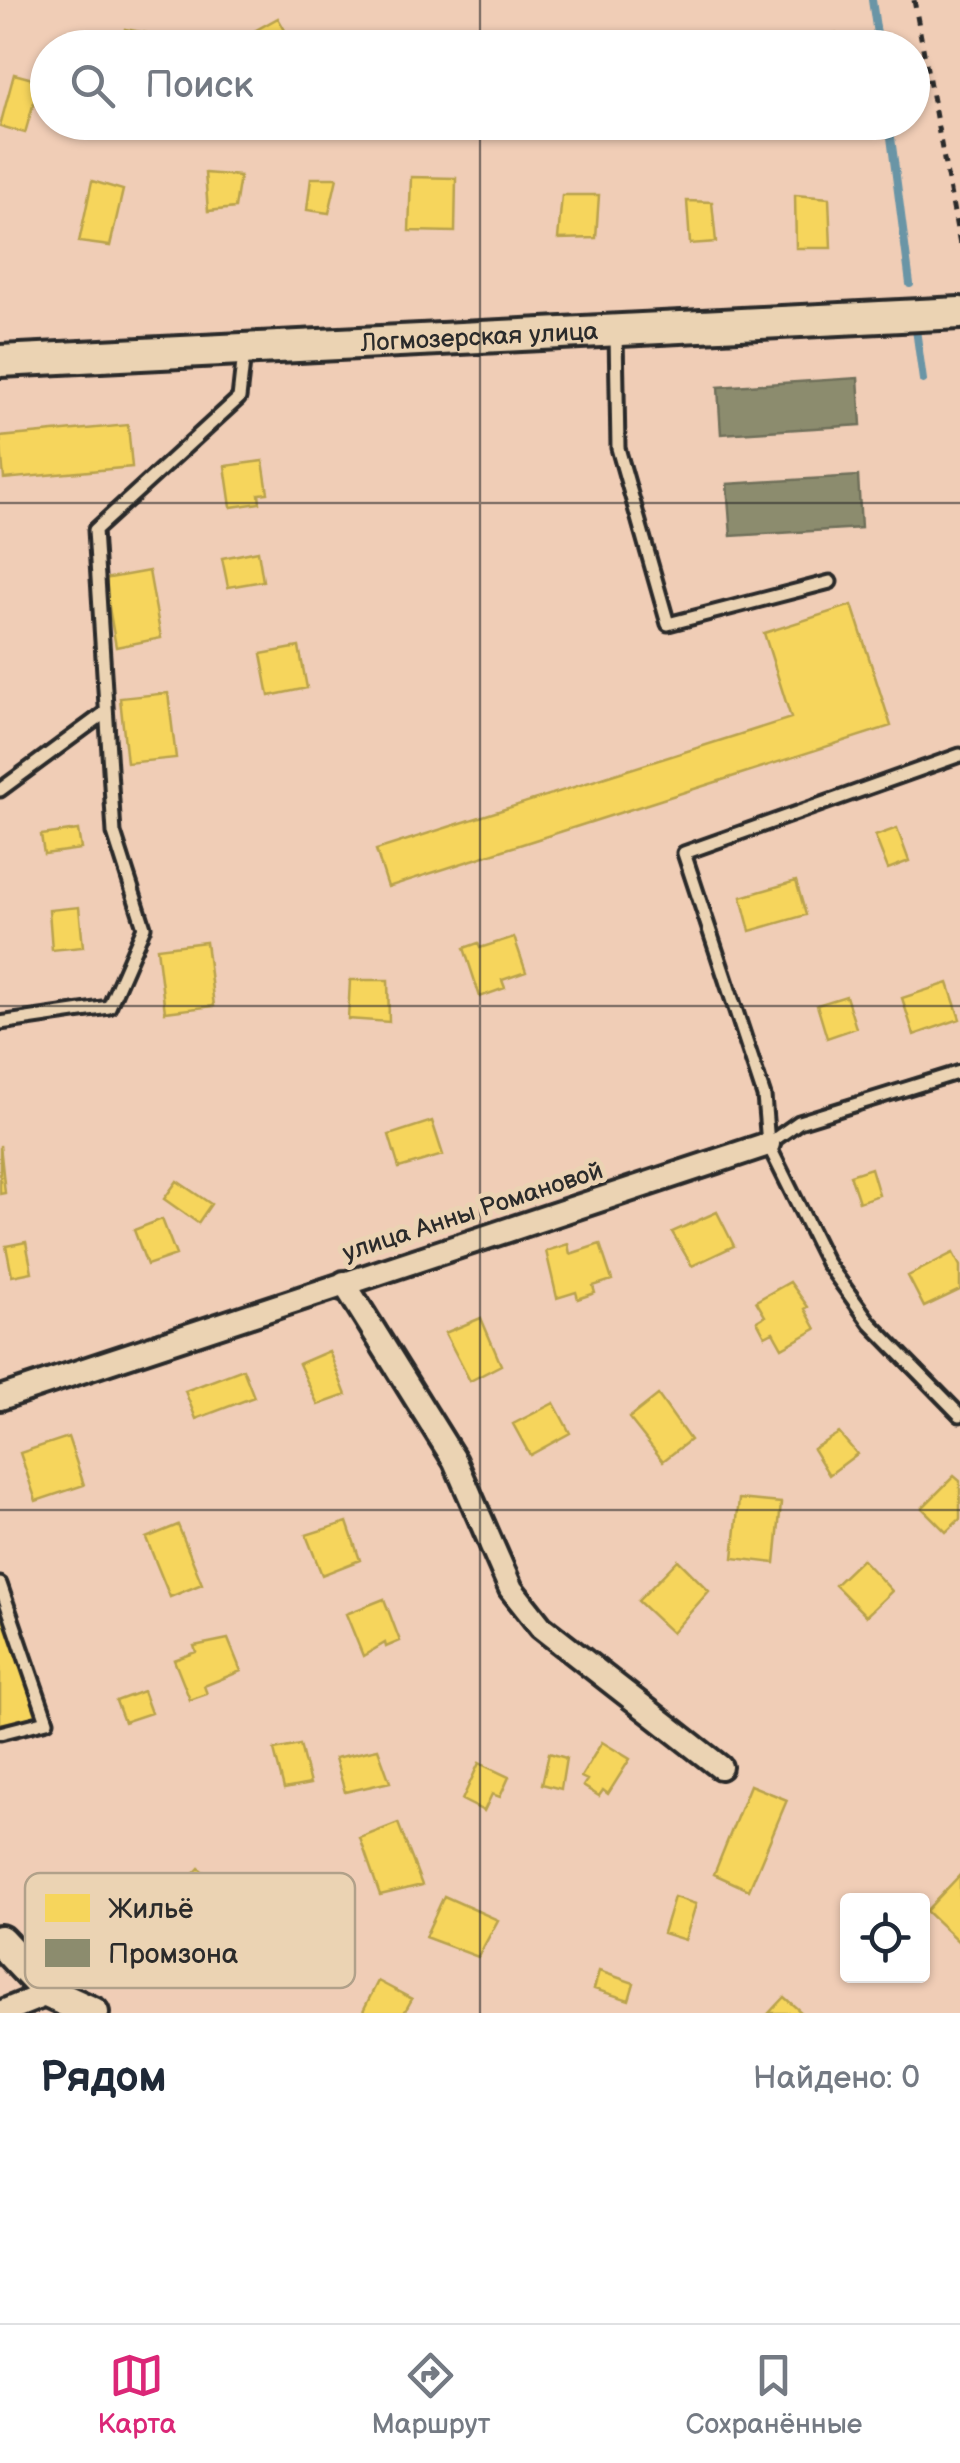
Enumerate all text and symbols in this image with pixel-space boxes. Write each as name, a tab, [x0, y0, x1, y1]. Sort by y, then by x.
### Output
search box	[30, 30, 930, 140]
icon: search	[65, 58, 120, 113]
text: Поиск	[145, 63, 253, 108]
street label: Логмозерская улица	[359, 316, 599, 359]
street label: улица Анны Романовой	[339, 1155, 607, 1269]
legend	[25, 1873, 355, 1988]
text: Жильё	[108, 1893, 193, 1926]
map controls	[840, 1893, 930, 1983]
button: locate	[840, 1893, 930, 1983]
text: Промзона	[108, 1938, 239, 1971]
text: Рядом	[40, 2053, 167, 2104]
text: Найдено: 0	[753, 2059, 920, 2098]
tab: Карта	[98, 2348, 176, 2441]
tab: Маршрут	[371, 2348, 490, 2441]
tab: Сохранённые	[686, 2348, 862, 2441]

